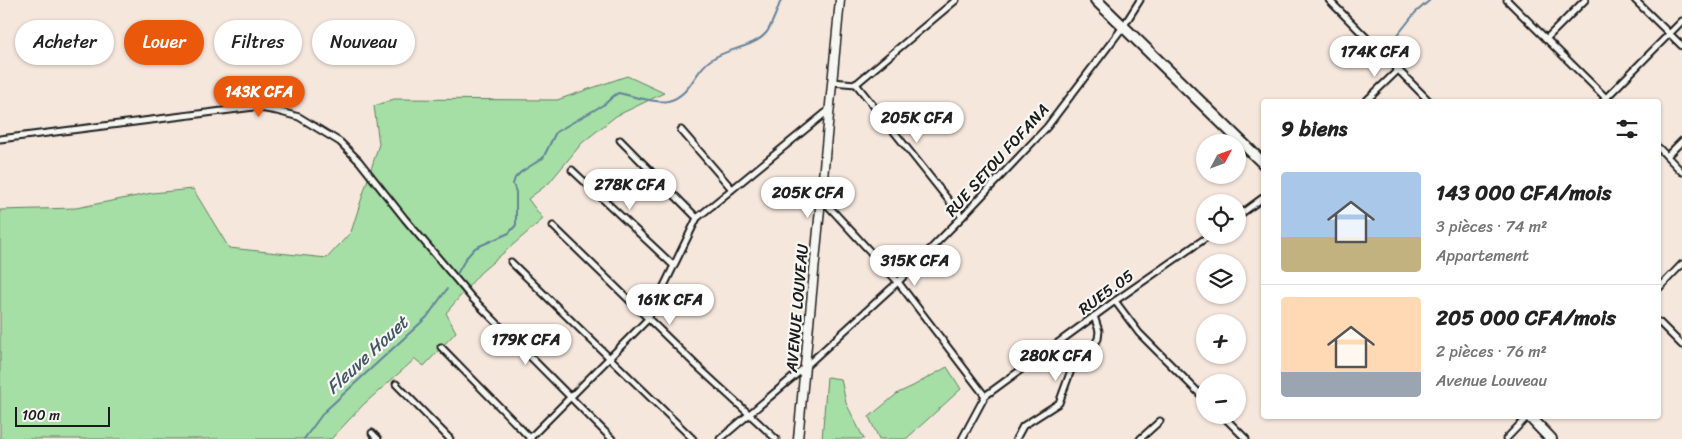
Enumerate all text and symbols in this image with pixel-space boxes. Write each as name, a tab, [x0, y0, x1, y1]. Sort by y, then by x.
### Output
chip: Acheter	[15, 20, 114, 65]
chip: Louer	[124, 20, 204, 65]
chip: Filtres	[214, 20, 302, 65]
chip: Nouveau	[312, 20, 415, 65]
pin: 174K CFA	[1323, 36, 1427, 78]
text: 174K CFA	[1340, 37, 1410, 66]
pin: 143K CFA	[207, 76, 311, 118]
text: 143K CFA	[225, 77, 293, 106]
street label: RUE SETOU FOFANA	[938, 96, 1056, 224]
pin: 205K CFA	[865, 102, 969, 144]
text: 205K CFA	[881, 103, 953, 132]
text: 9 biens	[1281, 110, 1347, 148]
icon: filters	[1613, 115, 1641, 143]
north arrow	[1196, 134, 1246, 184]
map controls	[1196, 134, 1246, 424]
pin: 278K CFA	[578, 168, 682, 211]
text: 278K CFA	[594, 170, 666, 199]
text: 143 000 CFA/mois	[1436, 174, 1611, 212]
pin: 205K CFA	[756, 176, 860, 219]
text: 205K CFA	[772, 178, 844, 207]
icon: home	[1321, 192, 1381, 252]
button: locate	[1196, 194, 1246, 244]
text: 3 pièces · 74 m²	[1436, 212, 1547, 241]
text: Appartement	[1436, 241, 1529, 270]
street label: AVENUE LOUVEAU	[777, 242, 817, 375]
pin: 315K CFA	[863, 244, 967, 287]
text: 315K CFA	[881, 246, 949, 275]
button: layers	[1196, 254, 1246, 304]
street label: RUE5.05	[1072, 261, 1140, 322]
pin: 161K CFA	[618, 284, 722, 326]
text: 161K CFA	[637, 285, 703, 314]
text: 205 000 CFA/mois	[1436, 299, 1616, 337]
water label: Fleuve Houet	[318, 307, 417, 402]
button: +	[1196, 314, 1246, 364]
icon: home	[1321, 317, 1381, 377]
pin: 179K CFA	[474, 324, 578, 366]
text: 179K CFA	[492, 325, 560, 354]
text: 2 pièces · 76 m²	[1436, 337, 1547, 366]
pin: 280K CFA	[1004, 340, 1108, 382]
text: 280K CFA	[1020, 341, 1092, 370]
text: Avenue Louveau	[1436, 366, 1547, 395]
button: −	[1196, 374, 1246, 424]
text: 100 m	[22, 403, 60, 428]
scale bar	[15, 404, 110, 427]

